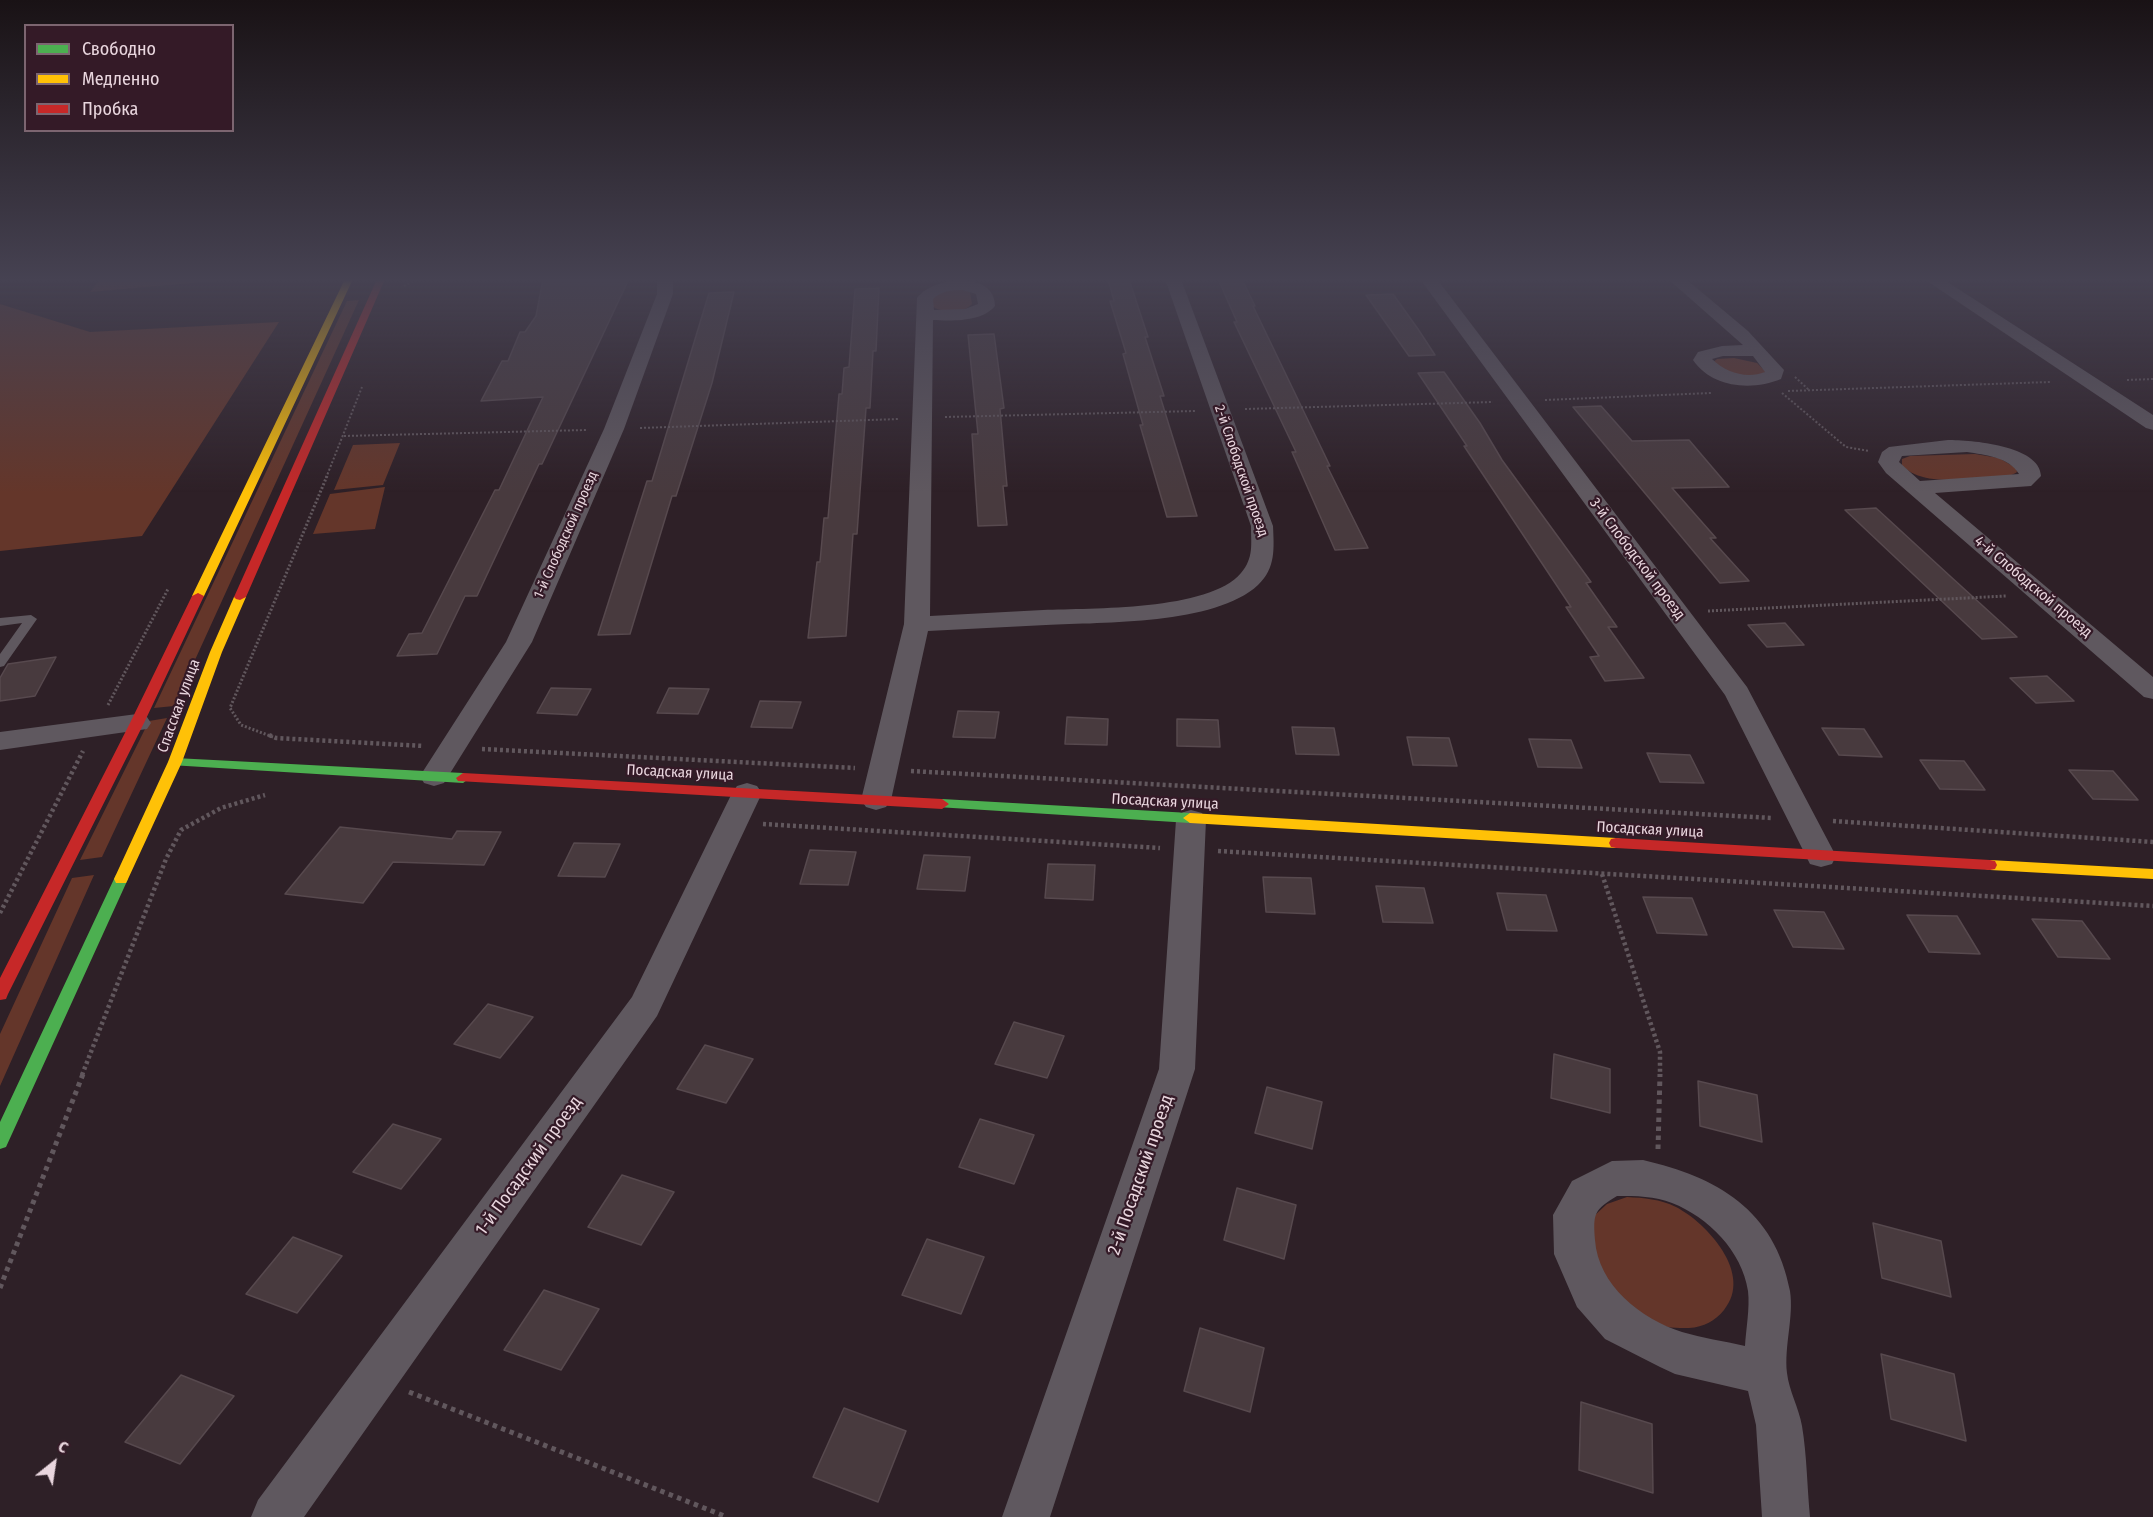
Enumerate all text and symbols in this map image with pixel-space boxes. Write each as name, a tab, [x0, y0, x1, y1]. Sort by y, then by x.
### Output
legend	[24, 24, 234, 132]
text: Свободно	[82, 38, 156, 60]
text: Медленно	[82, 68, 160, 90]
text: Пробка	[82, 98, 138, 120]
street label: 2-й Слободской проезд	[1211, 403, 1271, 539]
street label: 1-й Слободской проезд	[530, 469, 602, 601]
street label: 3-й Слободской проезд	[1585, 495, 1689, 623]
street label: 4-й Слободской проезд	[1970, 532, 2096, 642]
street label: Спасская улица	[154, 657, 204, 755]
street label: Посадская улица	[626, 761, 734, 785]
street label: Посадская улица	[1111, 790, 1219, 814]
street label: Посадская улица	[1596, 818, 1704, 842]
street label: 1-й Посадский проезд	[471, 1092, 587, 1240]
street label: 2-й Посадский проезд	[1103, 1092, 1179, 1258]
north arrow	[24, 1433, 84, 1493]
text: С	[55, 1437, 72, 1457]

